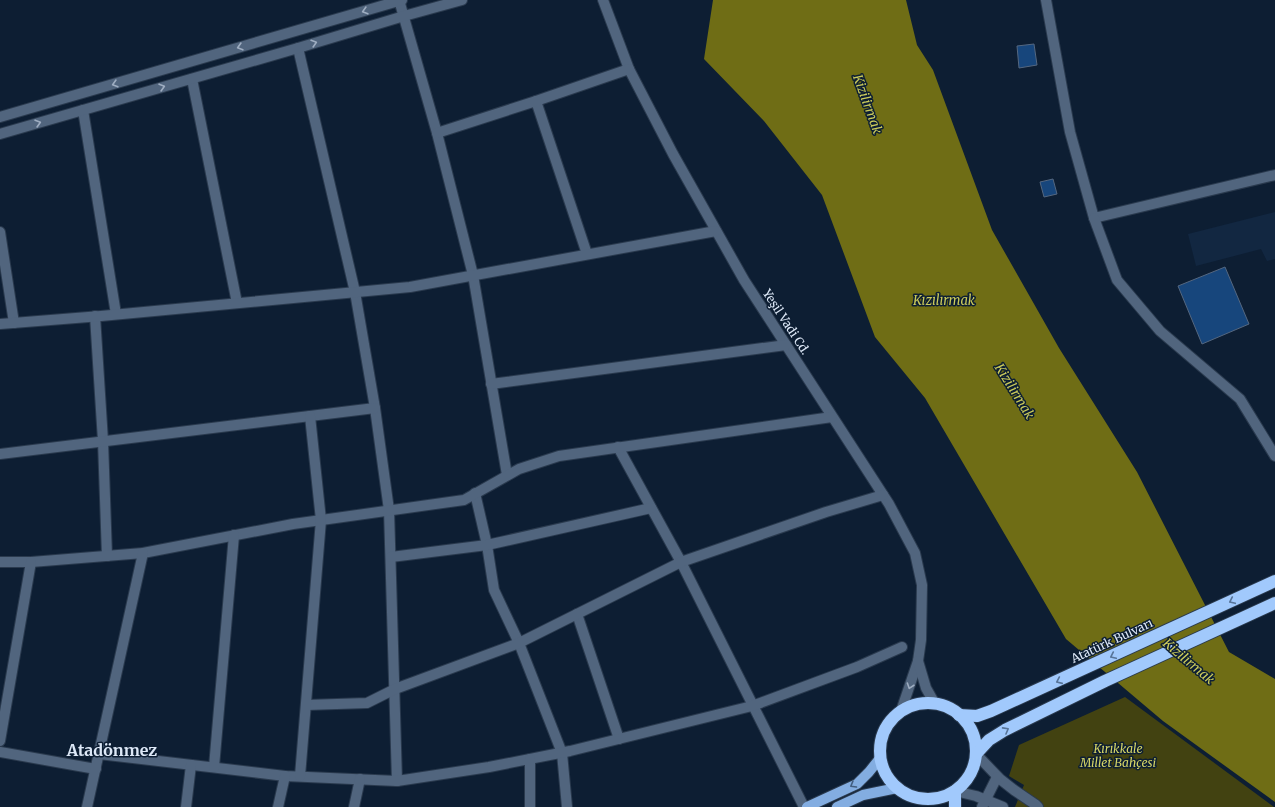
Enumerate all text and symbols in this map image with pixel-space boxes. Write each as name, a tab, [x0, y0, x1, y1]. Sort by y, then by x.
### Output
one-way arrow	[362, 6, 369, 15]
one-way arrow	[310, 39, 317, 48]
one-way arrow	[237, 42, 244, 51]
water label: Kizilirmak	[849, 71, 886, 136]
one-way arrow	[112, 79, 119, 87]
one-way arrow	[159, 83, 166, 92]
one-way arrow	[34, 119, 41, 128]
street label: Yeşil Vadi Cd.	[759, 285, 813, 357]
water label: Kızılırmak	[912, 292, 975, 309]
water label: Kizilirmak	[990, 360, 1038, 422]
one-way arrow	[1228, 596, 1236, 604]
street label: Atatürk Bulvarı	[1068, 615, 1155, 666]
water label: Kizilirmak	[1159, 634, 1218, 688]
one-way arrow	[1110, 651, 1118, 659]
one-way arrow	[1056, 676, 1063, 684]
one-way arrow	[906, 683, 914, 690]
one-way arrow	[1002, 727, 1009, 734]
district label: Atadönmez	[66, 740, 157, 760]
park label: Kırıkkale Millet Bahçesi	[1079, 741, 1156, 770]
one-way arrow	[850, 780, 857, 787]

